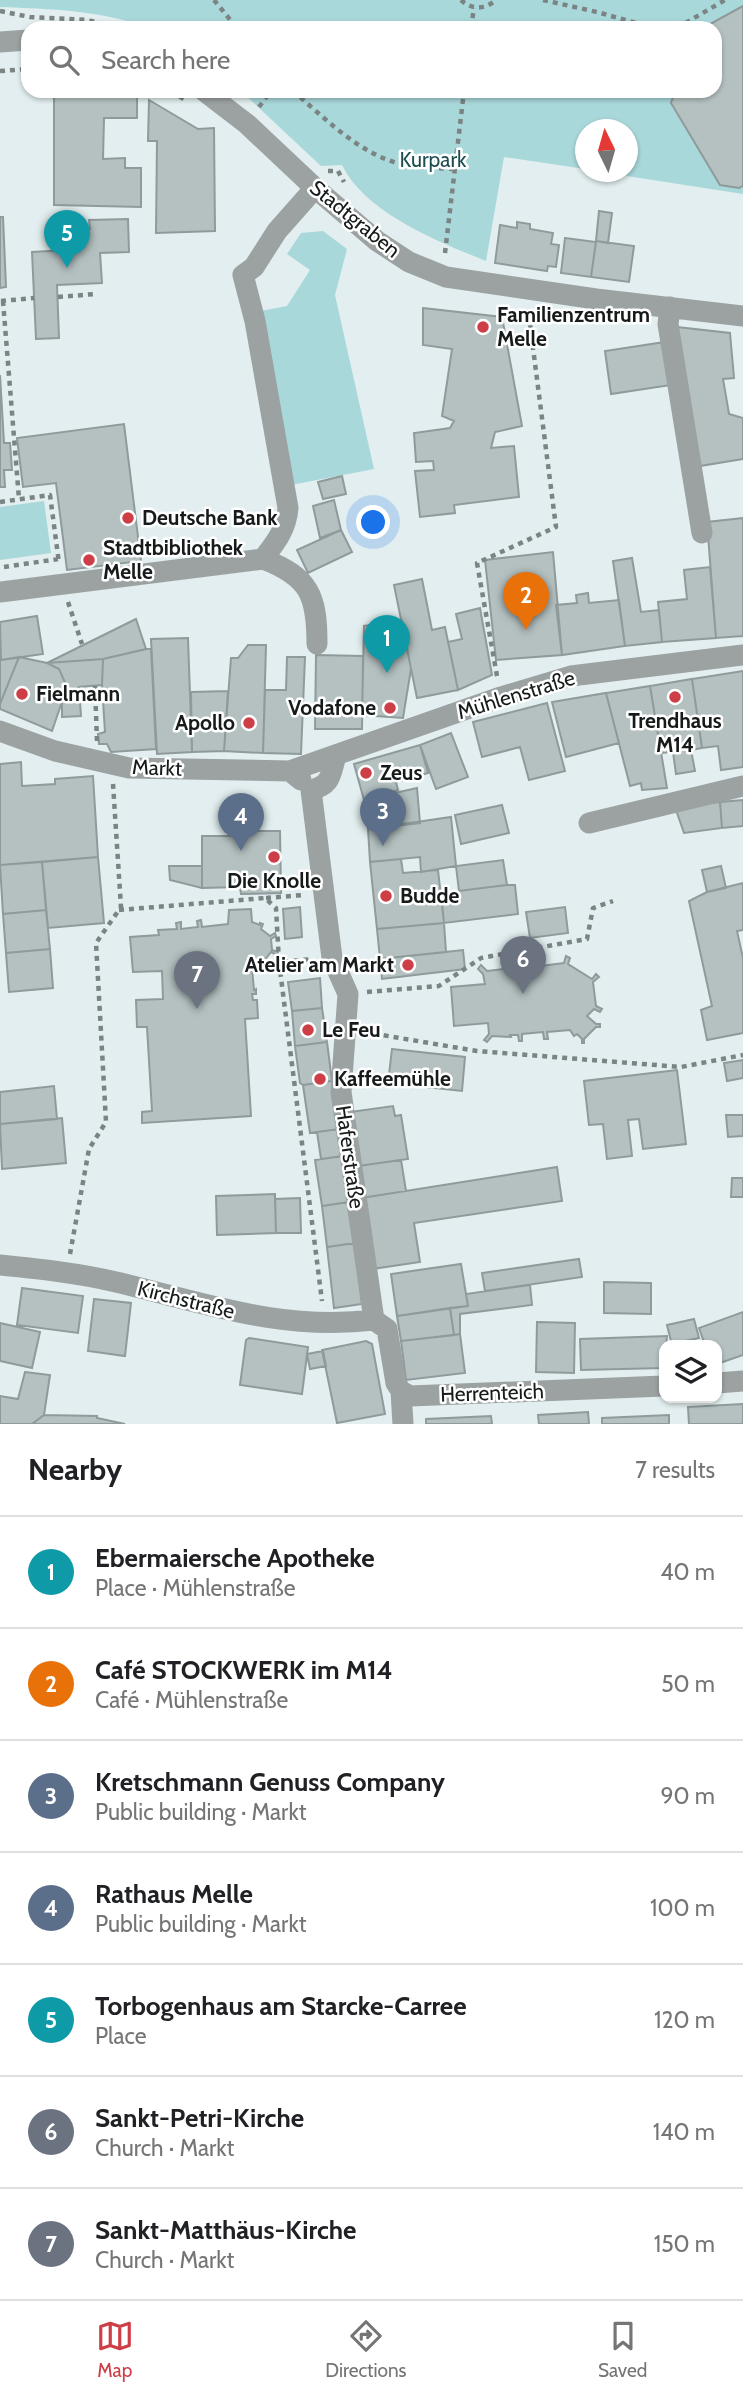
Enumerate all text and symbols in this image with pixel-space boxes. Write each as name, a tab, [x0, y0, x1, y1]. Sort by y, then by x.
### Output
search box	[21, 21, 722, 98]
icon: search	[45, 41, 83, 79]
text: Search here	[101, 44, 230, 76]
north arrow	[575, 119, 638, 182]
park label: Kurpark	[400, 147, 467, 172]
street label: Stadtgraben	[305, 175, 406, 263]
pin: 5	[44, 210, 90, 268]
place label: Familienzentrum Melle	[497, 302, 650, 351]
marker: Familienzentrum Melle	[475, 319, 491, 335]
place label: Deutsche Bank	[142, 505, 278, 530]
your location	[356, 505, 390, 539]
marker: Deutsche Bank	[120, 510, 136, 526]
place label: Stadtbibliothek Melle	[103, 535, 244, 584]
marker: Stadtbibliothek Melle	[81, 552, 97, 568]
pin: 2	[503, 572, 549, 630]
pin: 1	[364, 615, 410, 673]
street label: Mühlenstraße	[454, 665, 578, 724]
place label: Fielmann	[36, 681, 120, 706]
marker: Fielmann	[14, 686, 30, 702]
marker: Trendhaus M14	[667, 689, 683, 705]
place label: Vodafone	[288, 695, 376, 720]
marker: Vodafone	[382, 700, 398, 716]
place label: Trendhaus M14	[628, 708, 722, 757]
place label: Apollo	[175, 710, 235, 735]
marker: Apollo	[241, 715, 257, 731]
street label: Markt	[132, 754, 183, 781]
place label: Zeus	[380, 760, 422, 785]
marker: Zeus	[358, 765, 374, 781]
pin: 3	[360, 788, 406, 846]
pin: 4	[218, 793, 264, 851]
marker: Die Knolle	[266, 849, 282, 865]
place label: Die Knolle	[227, 868, 321, 893]
place label: Budde	[400, 883, 460, 908]
marker: Budde	[378, 888, 394, 904]
pin: 6	[500, 936, 546, 994]
pin: 7	[174, 951, 220, 1009]
place label: Atelier am Markt	[245, 952, 394, 977]
marker: Atelier am Markt	[400, 957, 416, 973]
place label: Le Feu	[322, 1017, 381, 1042]
marker: Le Feu	[300, 1022, 316, 1038]
place label: Kaffeemühle	[334, 1066, 451, 1091]
marker: Kaffeemühle	[312, 1071, 328, 1087]
street label: Haferstraße	[331, 1104, 370, 1210]
street label: Kirchstraße	[135, 1275, 238, 1324]
map controls	[659, 1340, 722, 1403]
button: layers	[659, 1340, 722, 1403]
street label: Herrenteich	[440, 1378, 544, 1407]
text: Nearby	[28, 1451, 122, 1488]
text: 7 results	[635, 1456, 715, 1484]
text: Ebermaiersche Apotheke	[95, 1542, 375, 1574]
text: 1	[47, 1558, 55, 1586]
text: 40 m	[660, 1558, 715, 1586]
text: Place · Mühlenstraße	[95, 1574, 296, 1602]
text: Café STOCKWERK im M14	[95, 1654, 393, 1686]
text: 2	[45, 1670, 57, 1698]
text: 50 m	[661, 1670, 715, 1698]
text: Café · Mühlenstraße	[95, 1686, 288, 1714]
text: Kretschmann Genuss Company	[95, 1766, 445, 1798]
text: 3	[45, 1782, 57, 1810]
text: 90 m	[661, 1782, 715, 1810]
text: Public building · Markt	[95, 1798, 306, 1826]
text: Rathaus Melle	[95, 1878, 253, 1910]
text: 4	[44, 1894, 58, 1922]
text: 100 m	[650, 1894, 715, 1922]
text: Public building · Markt	[95, 1910, 306, 1938]
text: Torbogenhaus am Starcke-Carree	[95, 1990, 467, 2022]
text: 5	[45, 2006, 57, 2034]
text: 120 m	[654, 2006, 715, 2034]
text: Place	[95, 2022, 147, 2050]
text: Sankt-Petri-Kirche	[95, 2102, 304, 2134]
text: 6	[45, 2118, 57, 2146]
text: 140 m	[653, 2118, 715, 2146]
text: Church · Markt	[95, 2134, 234, 2162]
text: Sankt-Matthäus-Kirche	[95, 2214, 356, 2246]
text: 7	[45, 2230, 57, 2258]
text: 150 m	[654, 2230, 715, 2258]
text: Church · Markt	[95, 2246, 234, 2274]
tab: Map	[96, 2317, 134, 2382]
tab: Directions	[325, 2317, 406, 2382]
tab: Saved	[598, 2317, 647, 2382]

